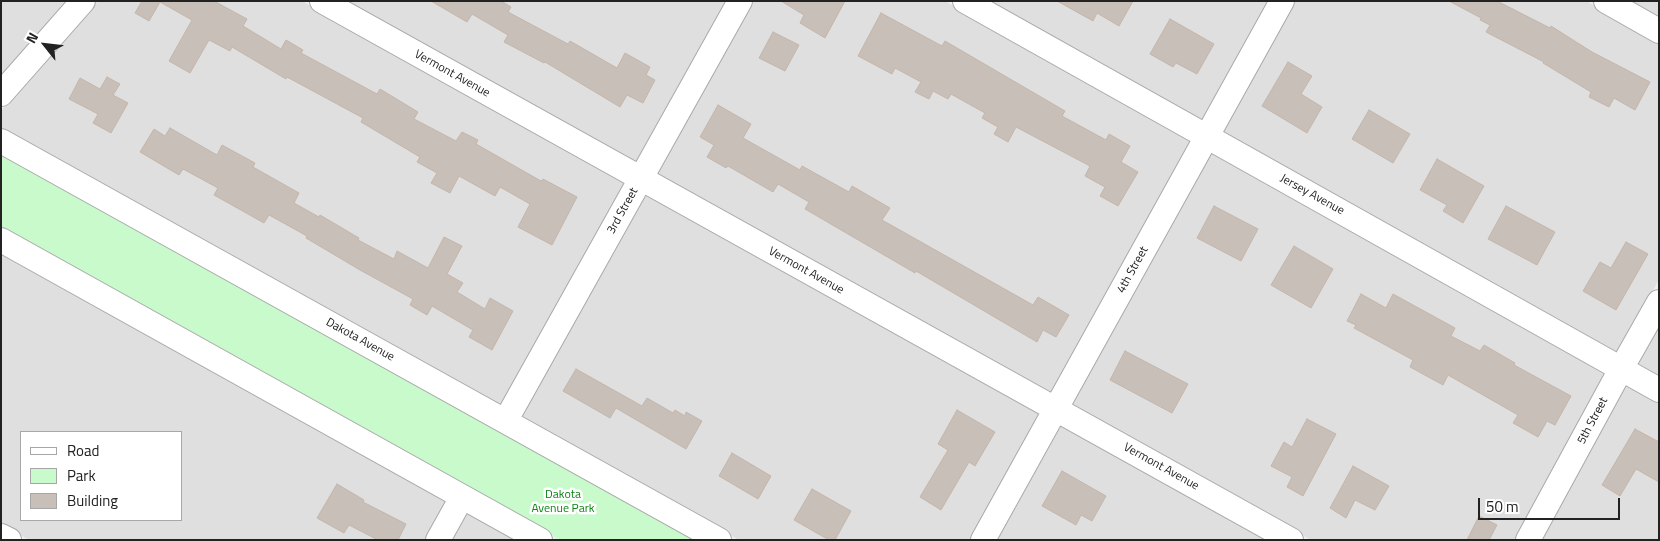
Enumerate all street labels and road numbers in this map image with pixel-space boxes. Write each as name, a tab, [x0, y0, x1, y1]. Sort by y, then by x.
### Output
street label: Vermont Avenue	[412, 47, 492, 101]
street label: Jersey Avenue	[1277, 171, 1347, 219]
street label: 3rd Street	[604, 185, 642, 237]
street label: Vermont Avenue	[766, 244, 846, 298]
street label: 4th Street	[1114, 244, 1152, 296]
street label: Dakota Avenue	[323, 315, 397, 365]
street label: 5th Street	[1575, 395, 1611, 447]
street label: Vermont Avenue	[1121, 440, 1201, 494]

